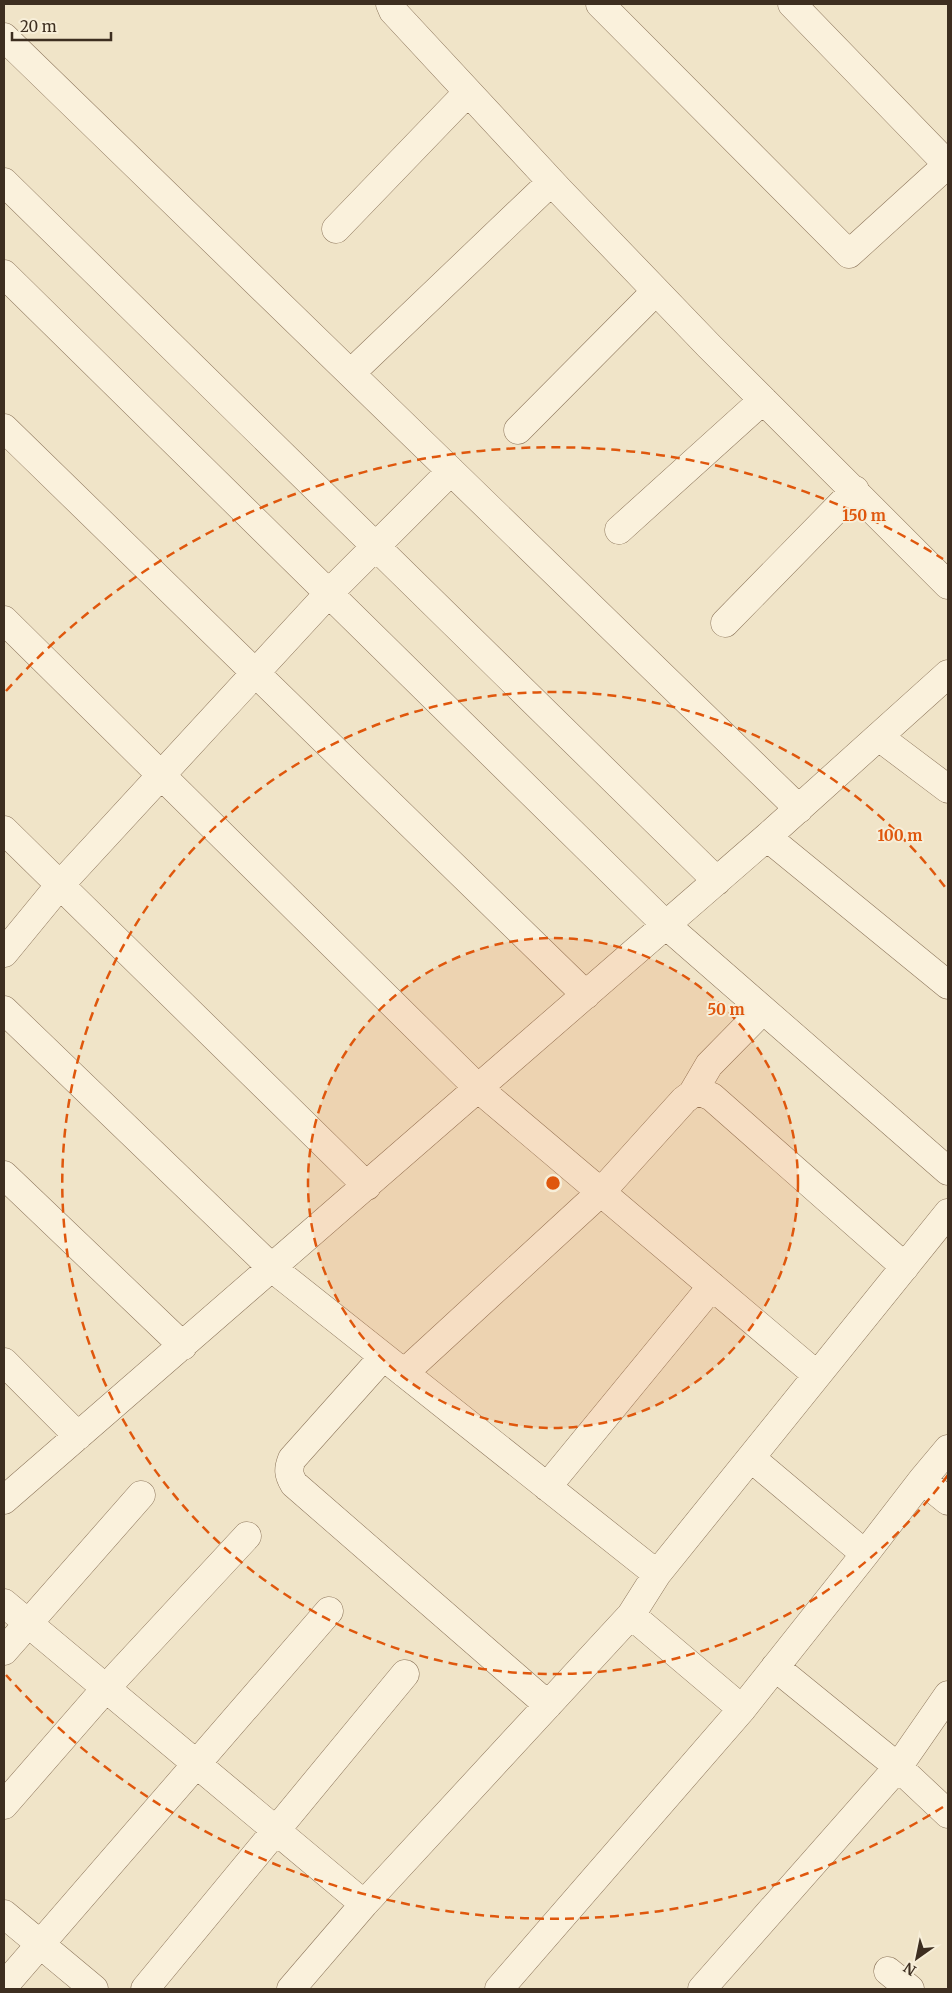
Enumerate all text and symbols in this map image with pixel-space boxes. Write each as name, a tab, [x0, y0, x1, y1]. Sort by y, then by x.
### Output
scale bar	[12, 10, 111, 42]
text: 20 m	[20, 17, 57, 36]
text: 150 m	[842, 506, 886, 525]
text: 100 m	[878, 826, 922, 845]
text: 50 m	[707, 1000, 745, 1019]
centre of rings	[544, 1174, 562, 1192]
north arrow	[892, 1933, 942, 1983]
text: N	[900, 1958, 919, 1979]

